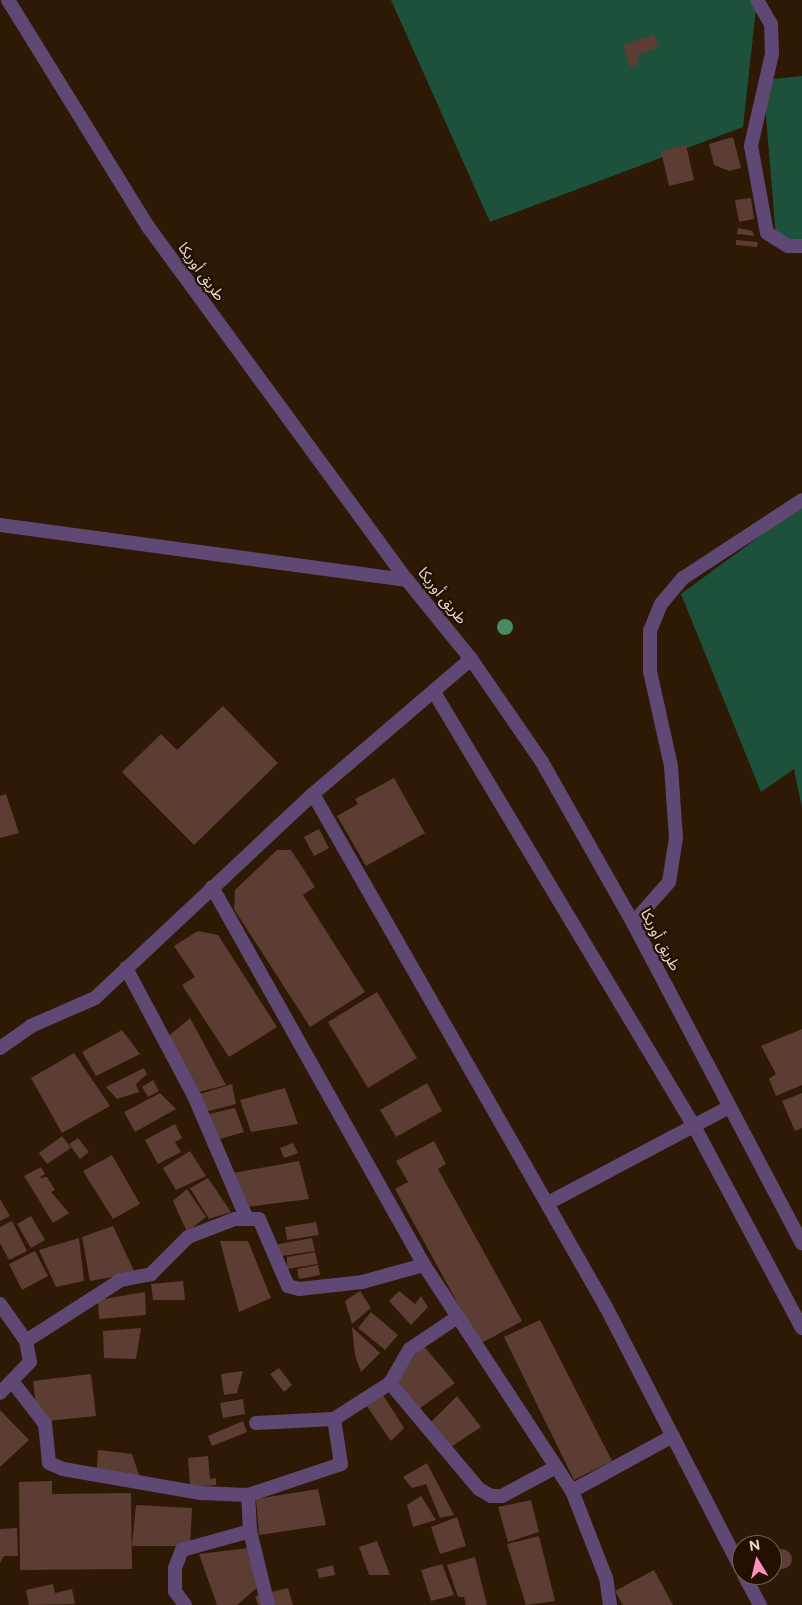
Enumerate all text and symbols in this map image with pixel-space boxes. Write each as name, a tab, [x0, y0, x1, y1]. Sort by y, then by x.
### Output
street label: طريق أوريكا	[174, 239, 228, 305]
street label: طريق أوريكا	[414, 564, 470, 628]
street label: طريق أوريكا	[636, 906, 684, 974]
north arrow	[732, 1535, 782, 1585]
text: N	[748, 1536, 761, 1555]

